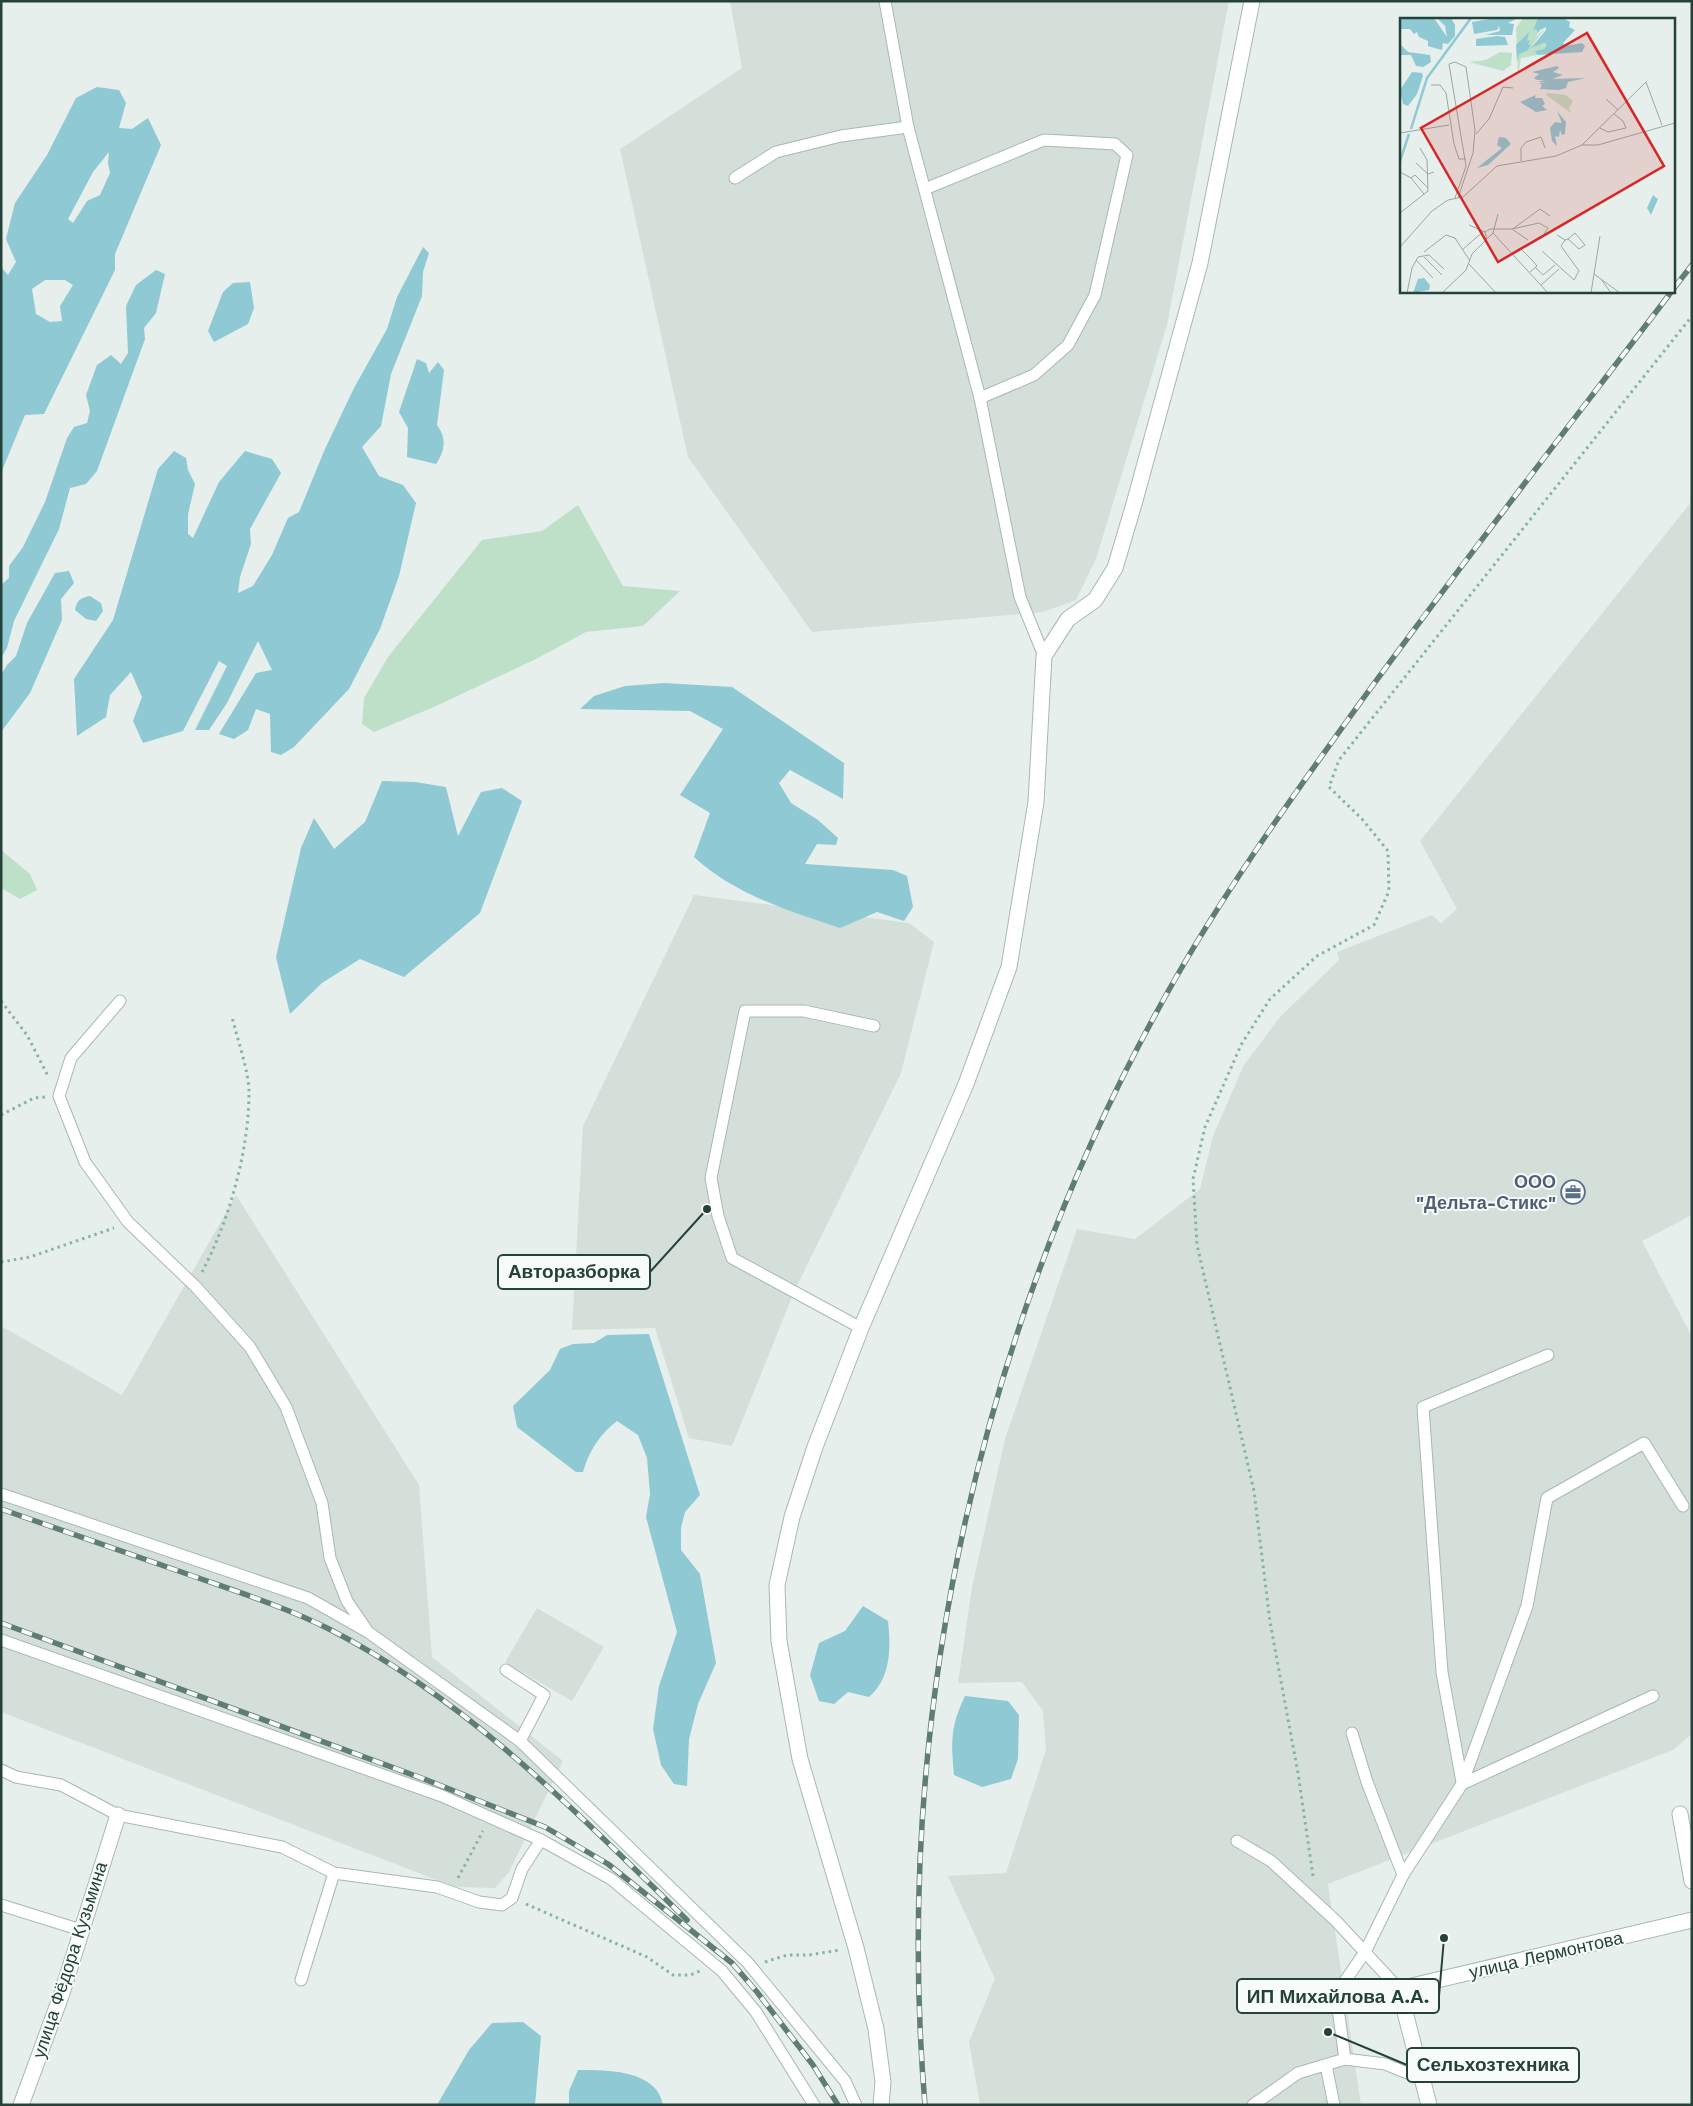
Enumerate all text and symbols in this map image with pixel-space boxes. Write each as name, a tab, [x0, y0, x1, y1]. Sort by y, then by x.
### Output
inset map	[1400, 18, 1676, 292]
place label: ООО "Дельта-Стикс"	[1416, 1171, 1556, 1213]
office icon: ООО "Дельта-Стикс"	[1560, 1179, 1586, 1205]
callout: Авторазборка	[498, 1255, 650, 1289]
text: Авторазборка	[508, 1260, 641, 1283]
street label: улица Фёдора Кузьмина	[28, 1858, 112, 2061]
street label: улица Лермонтова	[1467, 1926, 1626, 1982]
callout: ИП Михайлова А.А.	[1237, 1979, 1439, 2013]
text: ИП Михайлова А.А.	[1247, 1985, 1429, 2008]
callout: Сельхозтехника	[1407, 2048, 1579, 2082]
text: Сельхозтехника	[1417, 2053, 1570, 2076]

